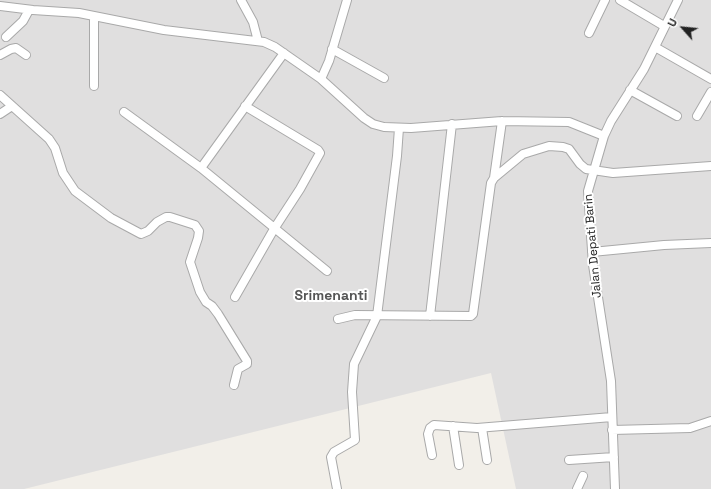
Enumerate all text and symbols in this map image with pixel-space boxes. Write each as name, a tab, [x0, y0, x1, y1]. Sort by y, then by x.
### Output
north arrow	[663, 8, 703, 48]
text: U	[664, 16, 680, 29]
street label: Jalan Depati Barin	[581, 193, 605, 299]
district label: Srimenanti	[294, 288, 368, 304]

